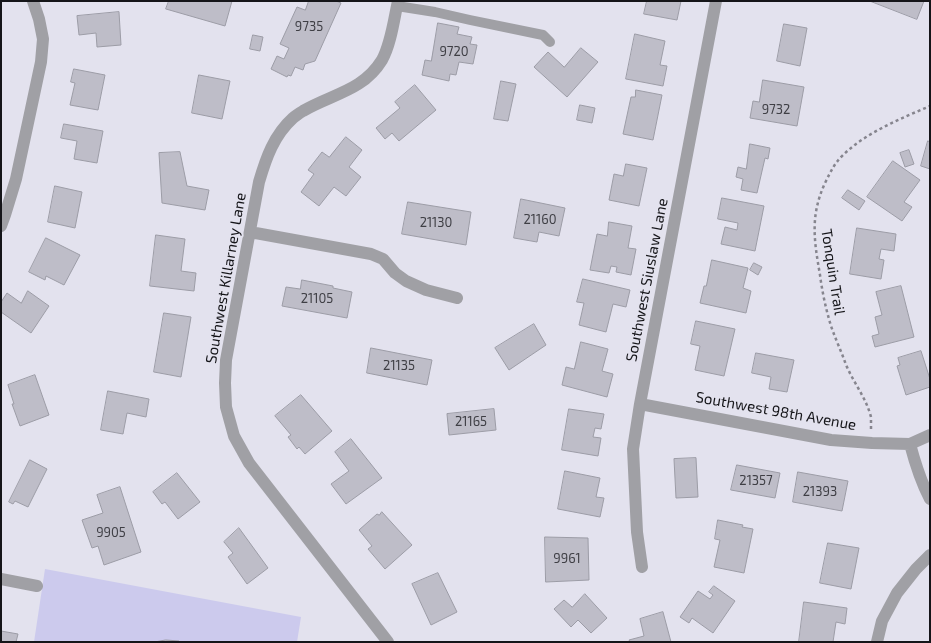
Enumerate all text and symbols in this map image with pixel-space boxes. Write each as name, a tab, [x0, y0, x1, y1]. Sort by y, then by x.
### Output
house number: 9735	[295, 19, 323, 35]
house number: 9720	[439, 44, 469, 60]
house number: 9732	[762, 102, 790, 118]
street label: Southwest Killarney Lane	[202, 191, 250, 365]
street label: Southwest Siuslaw Lane	[622, 197, 672, 363]
house number: 21160	[524, 212, 556, 228]
house number: 21130	[420, 215, 452, 231]
street label: Tonquin Trail	[817, 228, 849, 316]
house number: 21105	[301, 291, 333, 307]
house number: 21135	[383, 358, 415, 374]
street label: Southwest 98th Avenue	[694, 388, 858, 434]
house number: 21165	[455, 414, 487, 430]
house number: 21357	[739, 473, 773, 489]
house number: 21393	[803, 484, 837, 500]
house number: 9905	[96, 525, 126, 541]
house number: 9961	[553, 551, 581, 567]

